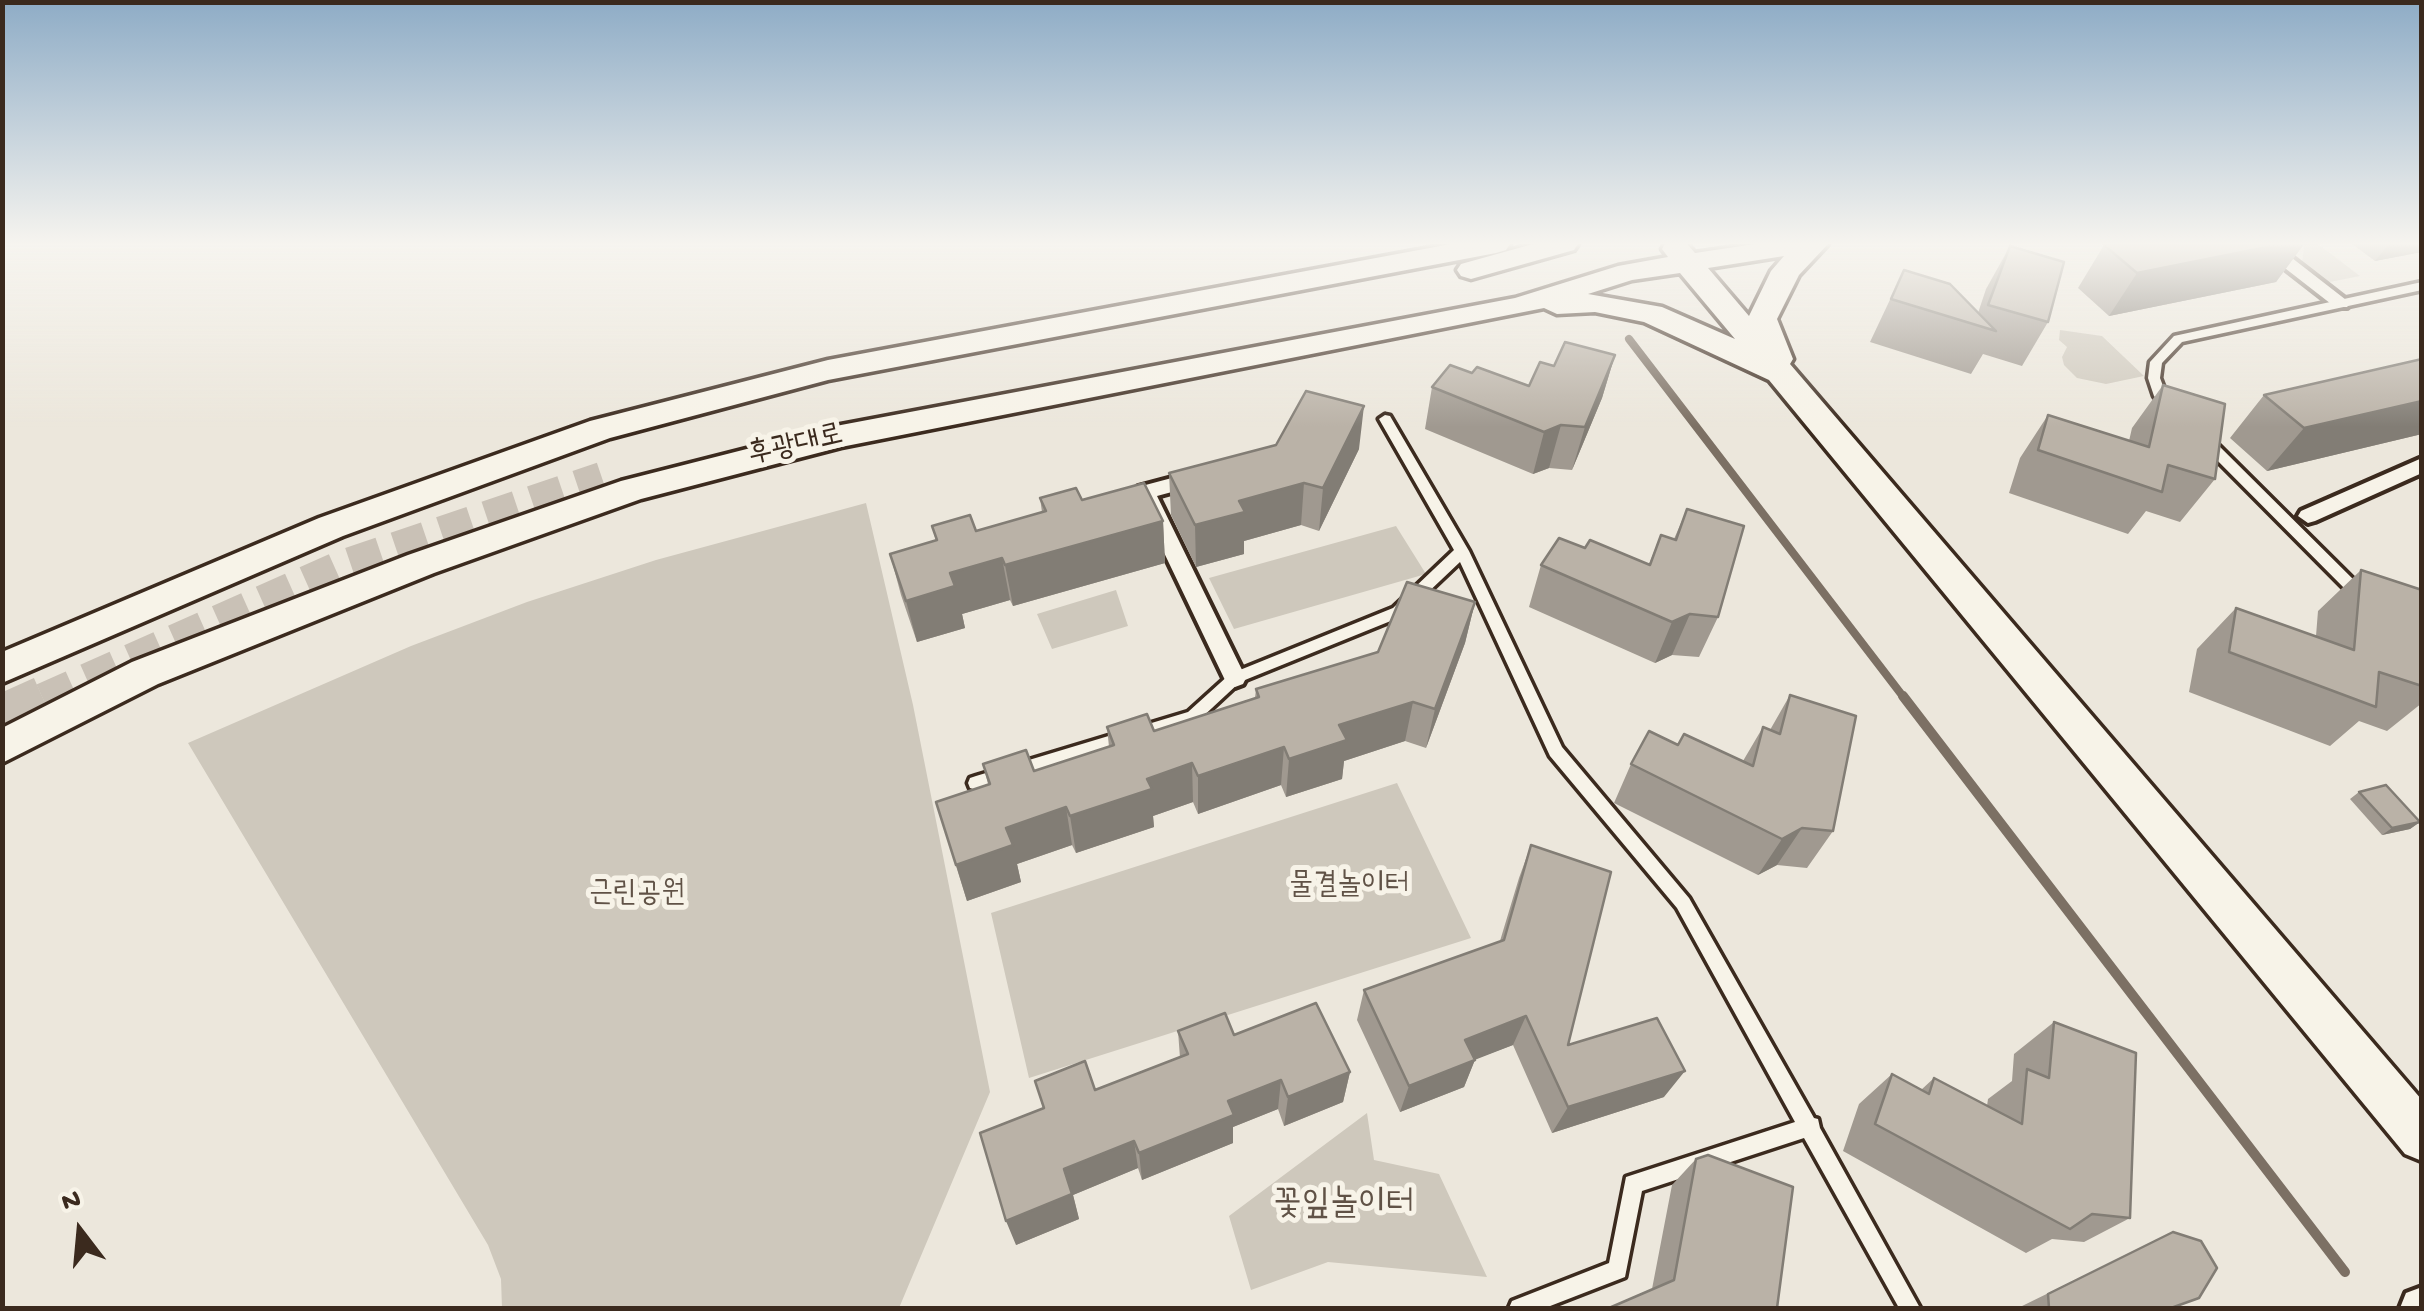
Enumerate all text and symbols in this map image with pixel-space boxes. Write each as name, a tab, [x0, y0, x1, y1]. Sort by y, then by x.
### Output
street label: 후광대로	[745, 419, 847, 475]
park label: 물결놀이터	[1289, 869, 1409, 905]
park label: 근린공원	[589, 877, 685, 913]
north arrow	[30, 1181, 130, 1281]
text: N	[58, 1183, 85, 1220]
park label: 꽃잎놀이터	[1274, 1186, 1414, 1228]

